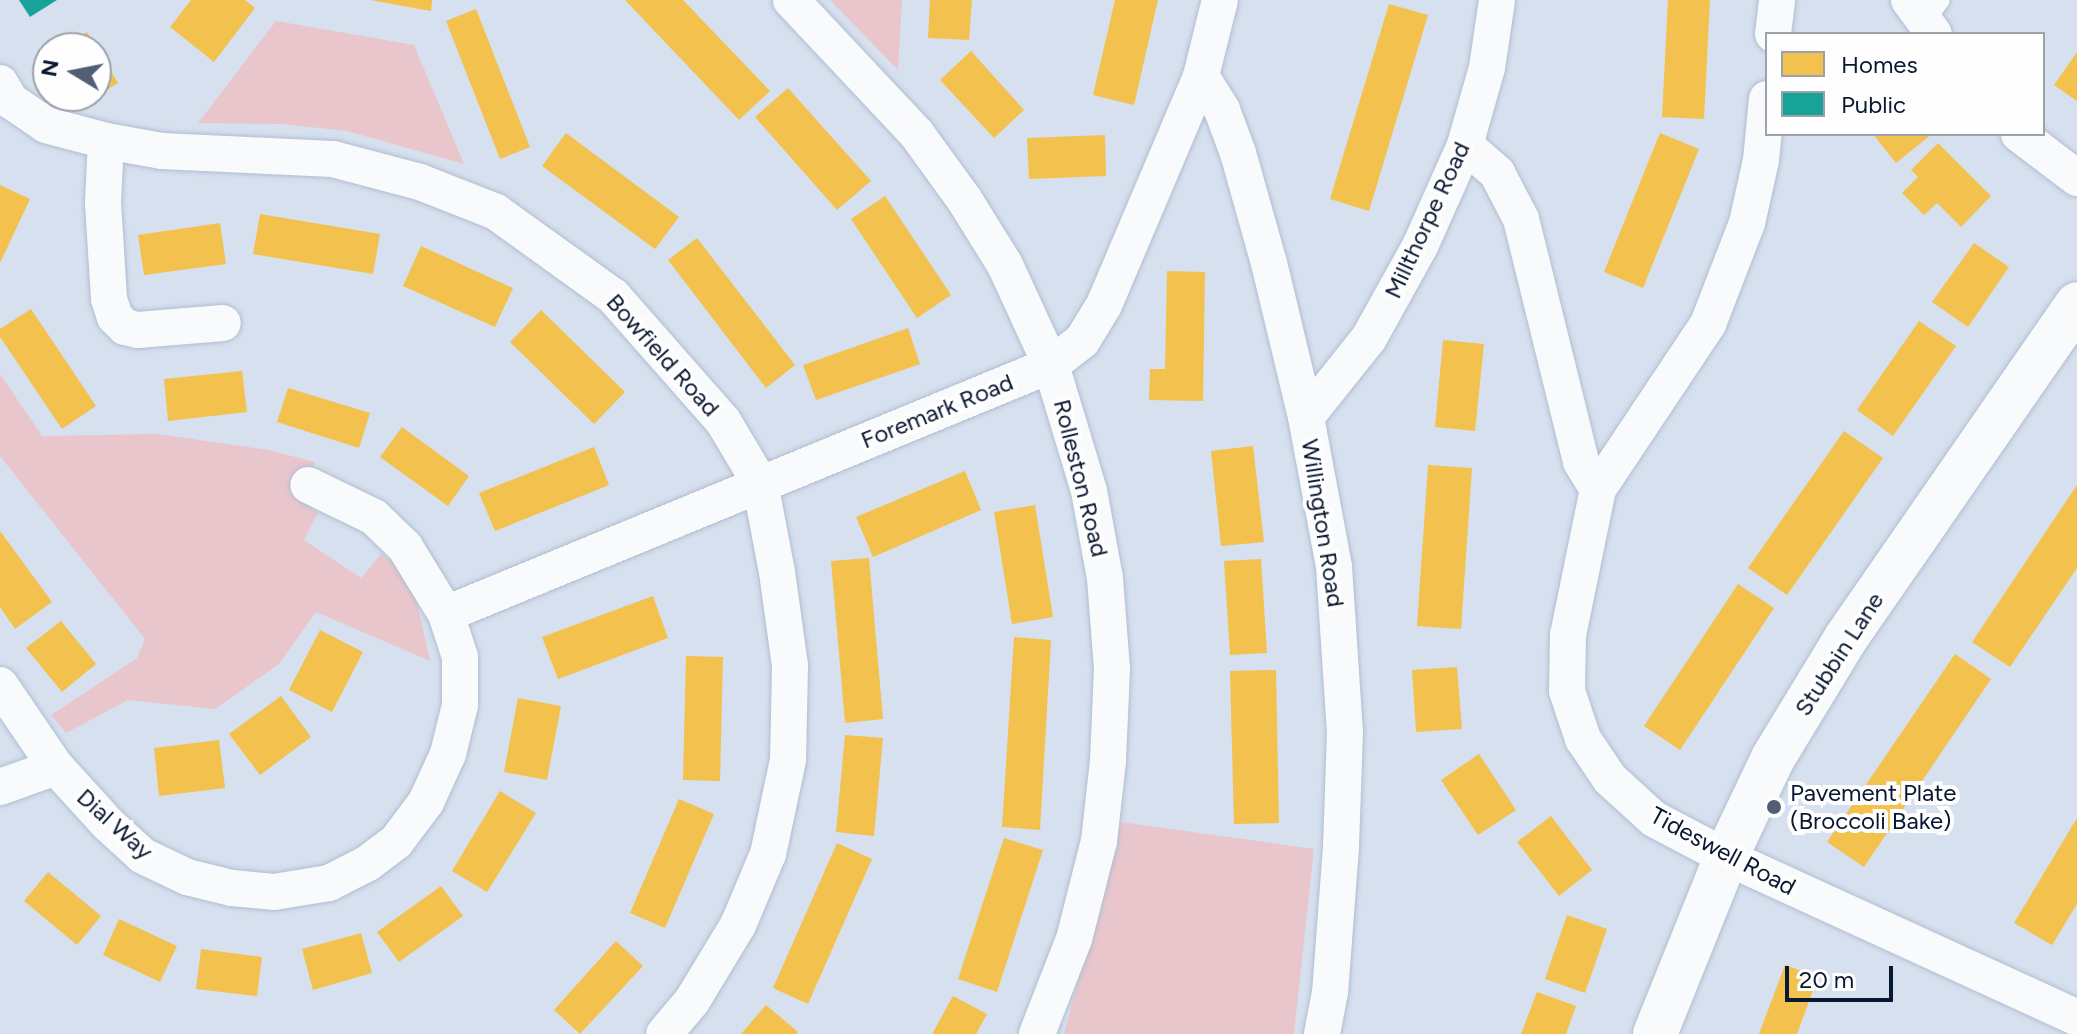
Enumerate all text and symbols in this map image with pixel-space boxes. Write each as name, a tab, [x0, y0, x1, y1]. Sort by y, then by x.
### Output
north arrow	[32, 32, 112, 112]
legend	[1765, 32, 2045, 136]
text: Homes	[1841, 50, 1918, 79]
text: N	[35, 57, 65, 79]
text: Public	[1841, 90, 1906, 119]
street label: Millthorpe Road	[1378, 137, 1476, 303]
street label: Bowfield Road	[600, 288, 726, 422]
street label: Foremark Road	[857, 367, 1017, 455]
street label: Rolleston Road	[1048, 396, 1114, 560]
street label: Willington Road	[1296, 437, 1350, 609]
street label: Stubbin Lane	[1788, 587, 1890, 721]
place label: Pavement Plate (Broccoli Bake)	[1790, 779, 1956, 835]
street label: Dial Way	[71, 782, 159, 866]
marker: Pavement Plate (Broccoli Bake)	[1765, 798, 1783, 816]
street label: Tideswell Road	[1645, 801, 1801, 901]
scale bar	[1789, 950, 1897, 1000]
text: 20 m	[1799, 965, 1854, 994]

